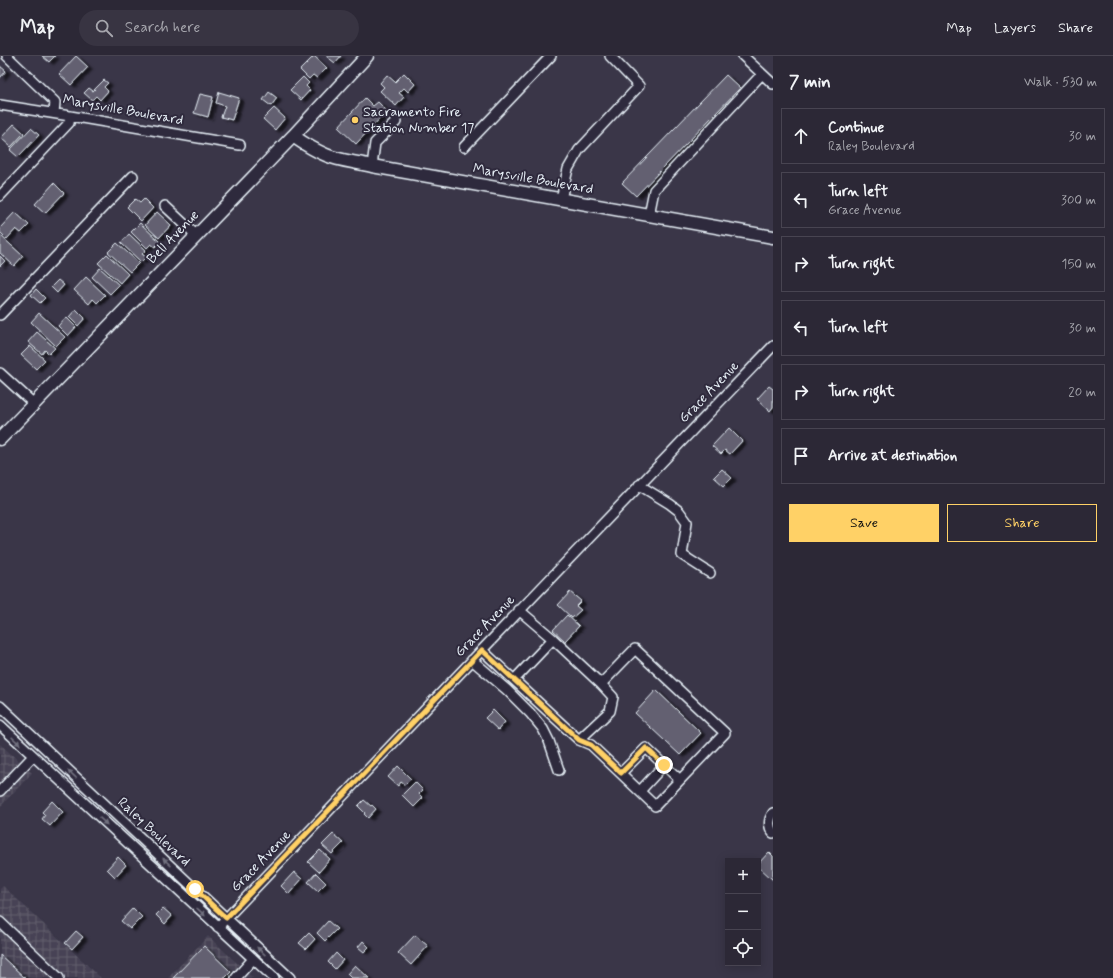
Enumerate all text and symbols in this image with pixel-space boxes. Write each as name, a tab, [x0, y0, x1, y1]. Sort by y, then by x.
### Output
search box	[79, 10, 359, 46]
text: Map	[20, 15, 55, 40]
icon: search	[93, 17, 115, 39]
text: Search here	[125, 18, 200, 38]
text: Map	[946, 19, 972, 37]
text: Layers	[994, 19, 1036, 37]
text: Share	[1058, 19, 1093, 37]
text: 7 min	[789, 71, 831, 93]
text: Walk · 530 m	[1024, 74, 1097, 91]
street label: Marysville Boulevard	[61, 91, 185, 129]
place label: Sacramento Fire Station Number 17	[363, 103, 474, 137]
marker: Sacramento Fire Station Number 17	[350, 115, 360, 125]
text: Continue	[828, 118, 884, 138]
icon: ahead	[790, 125, 812, 147]
text: 30 m	[1069, 128, 1096, 145]
text: Raley Boulevard	[828, 138, 915, 155]
street label: Marysville Boulevard	[471, 160, 595, 198]
text: Turn left	[828, 182, 888, 202]
icon: left	[790, 189, 812, 211]
text: 300 m	[1061, 192, 1096, 209]
text: Grace Avenue	[828, 202, 902, 219]
street label: Bell Avenue	[143, 206, 203, 268]
icon: right	[790, 253, 812, 275]
text: Turn right	[828, 254, 895, 274]
text: 150 m	[1062, 256, 1096, 273]
icon: left	[790, 317, 812, 339]
text: Turn left	[828, 318, 888, 338]
text: 30 m	[1069, 320, 1096, 337]
street label: Grace Avenue	[675, 357, 743, 427]
icon: right	[790, 381, 812, 403]
text: Turn right	[828, 382, 895, 402]
text: 20 m	[1068, 384, 1096, 401]
icon: arrive	[790, 445, 812, 467]
text: Arrive at destination	[828, 446, 957, 466]
button: Save	[789, 504, 939, 542]
button: Share	[947, 504, 1097, 542]
street label: Grace Avenue	[451, 591, 519, 661]
one-way arrow	[11, 736, 21, 746]
route end	[655, 756, 673, 774]
one-way arrow	[67, 769, 77, 778]
street label: Raley Boulevard	[114, 794, 194, 870]
one-way arrow	[97, 816, 108, 825]
street label: Grace Avenue	[227, 826, 295, 896]
one-way arrow	[162, 858, 172, 867]
map controls	[725, 858, 761, 966]
button: +	[725, 858, 761, 894]
route start	[186, 880, 204, 898]
button: −	[725, 894, 761, 930]
one-way arrow	[196, 907, 206, 916]
button: locate	[725, 930, 761, 966]
one-way arrow	[256, 947, 266, 956]

